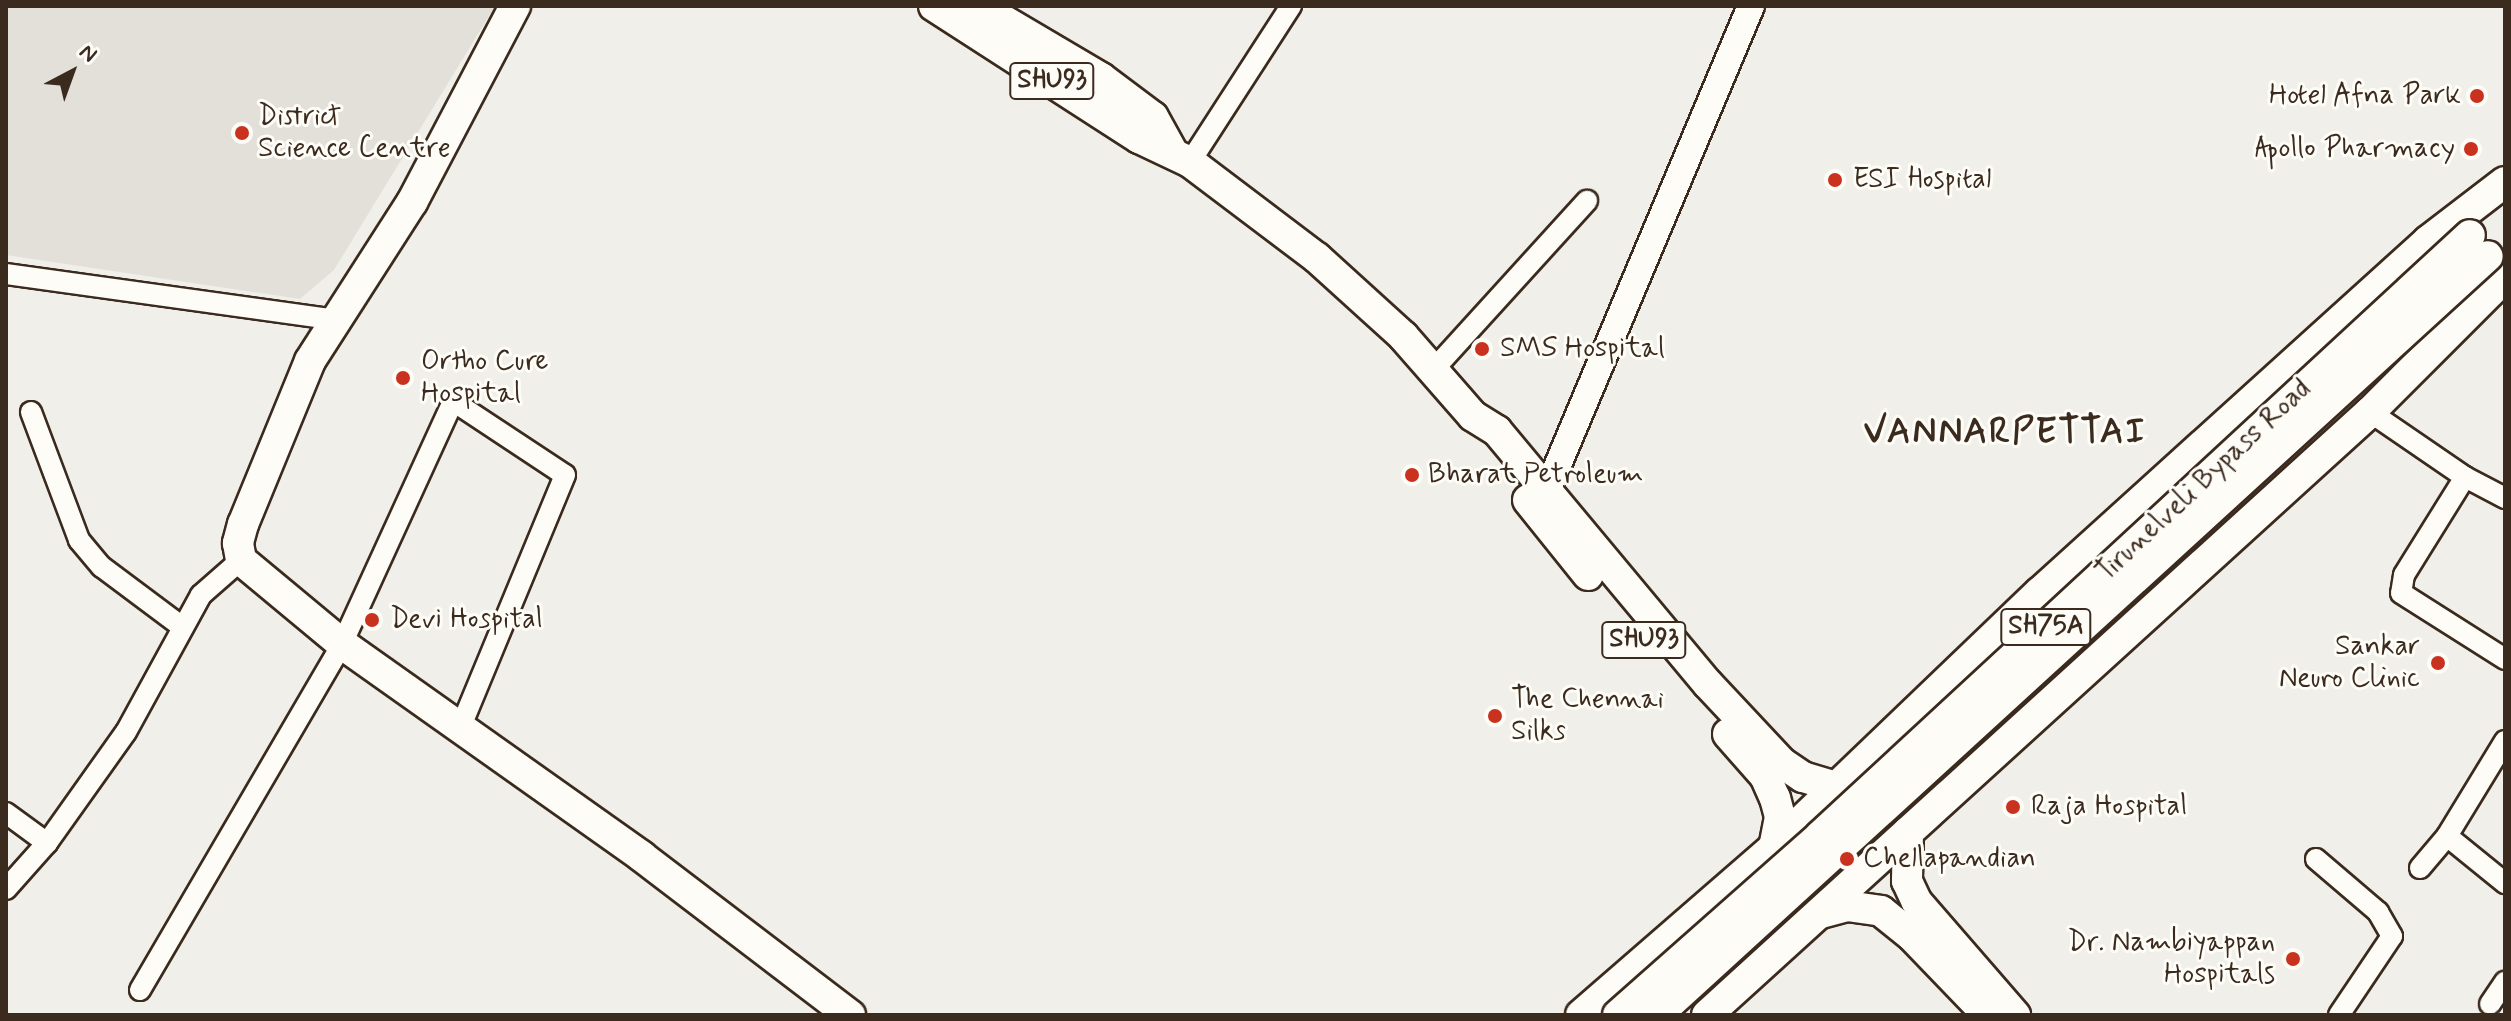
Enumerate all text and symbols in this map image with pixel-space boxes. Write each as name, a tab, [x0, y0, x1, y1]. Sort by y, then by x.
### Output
north arrow	[32, 32, 112, 112]
text: N	[73, 39, 102, 69]
road number: SHU93	[1008, 59, 1096, 103]
place label: Hotel Afna Park	[2274, 79, 2461, 113]
marker: Hotel Afna Park	[2468, 87, 2486, 105]
place label: District Science Centre	[258, 100, 445, 166]
marker: District Science Centre	[233, 124, 251, 142]
place label: Apollo Pharmacy	[2267, 132, 2455, 166]
marker: Apollo Pharmacy	[2462, 140, 2480, 158]
place label: ESI Hospital	[1853, 163, 2007, 197]
marker: ESI Hospital	[1824, 169, 1846, 191]
place label: SMS Hospital	[1500, 332, 1665, 366]
marker: SMS Hospital	[1471, 338, 1493, 360]
place label: Ortho Cure Hospital	[421, 345, 552, 411]
marker: Ortho Cure Hospital	[392, 367, 414, 389]
street label: Tirunelveli Bypass Road	[2090, 373, 2318, 589]
district label: VANNARPETTAI	[1862, 411, 2148, 455]
place label: Bharat Petroleum	[1428, 458, 1641, 492]
marker: Bharat Petroleum	[1403, 466, 1421, 484]
place label: Devi Hospital	[390, 603, 549, 637]
road number: SH75A	[2000, 605, 2092, 649]
marker: Devi Hospital	[361, 609, 383, 631]
road number: SHU93	[1600, 618, 1688, 662]
place label: Sankar Neuro Clinic	[2279, 630, 2420, 696]
marker: Sankar Neuro Clinic	[2427, 652, 2449, 674]
place label: The Chennai Silks	[1511, 683, 1665, 749]
marker: The Chennai Silks	[1486, 707, 1504, 725]
place label: Raja Hospital	[2031, 790, 2194, 824]
marker: Raja Hospital	[2002, 796, 2024, 818]
place label: Chellapandian	[1863, 842, 2036, 876]
marker: Chellapandian	[1838, 850, 1856, 868]
place label: Dr. Nambiyappan Hospitals	[2068, 926, 2275, 992]
marker: Dr. Nambiyappan Hospitals	[2282, 948, 2304, 970]

